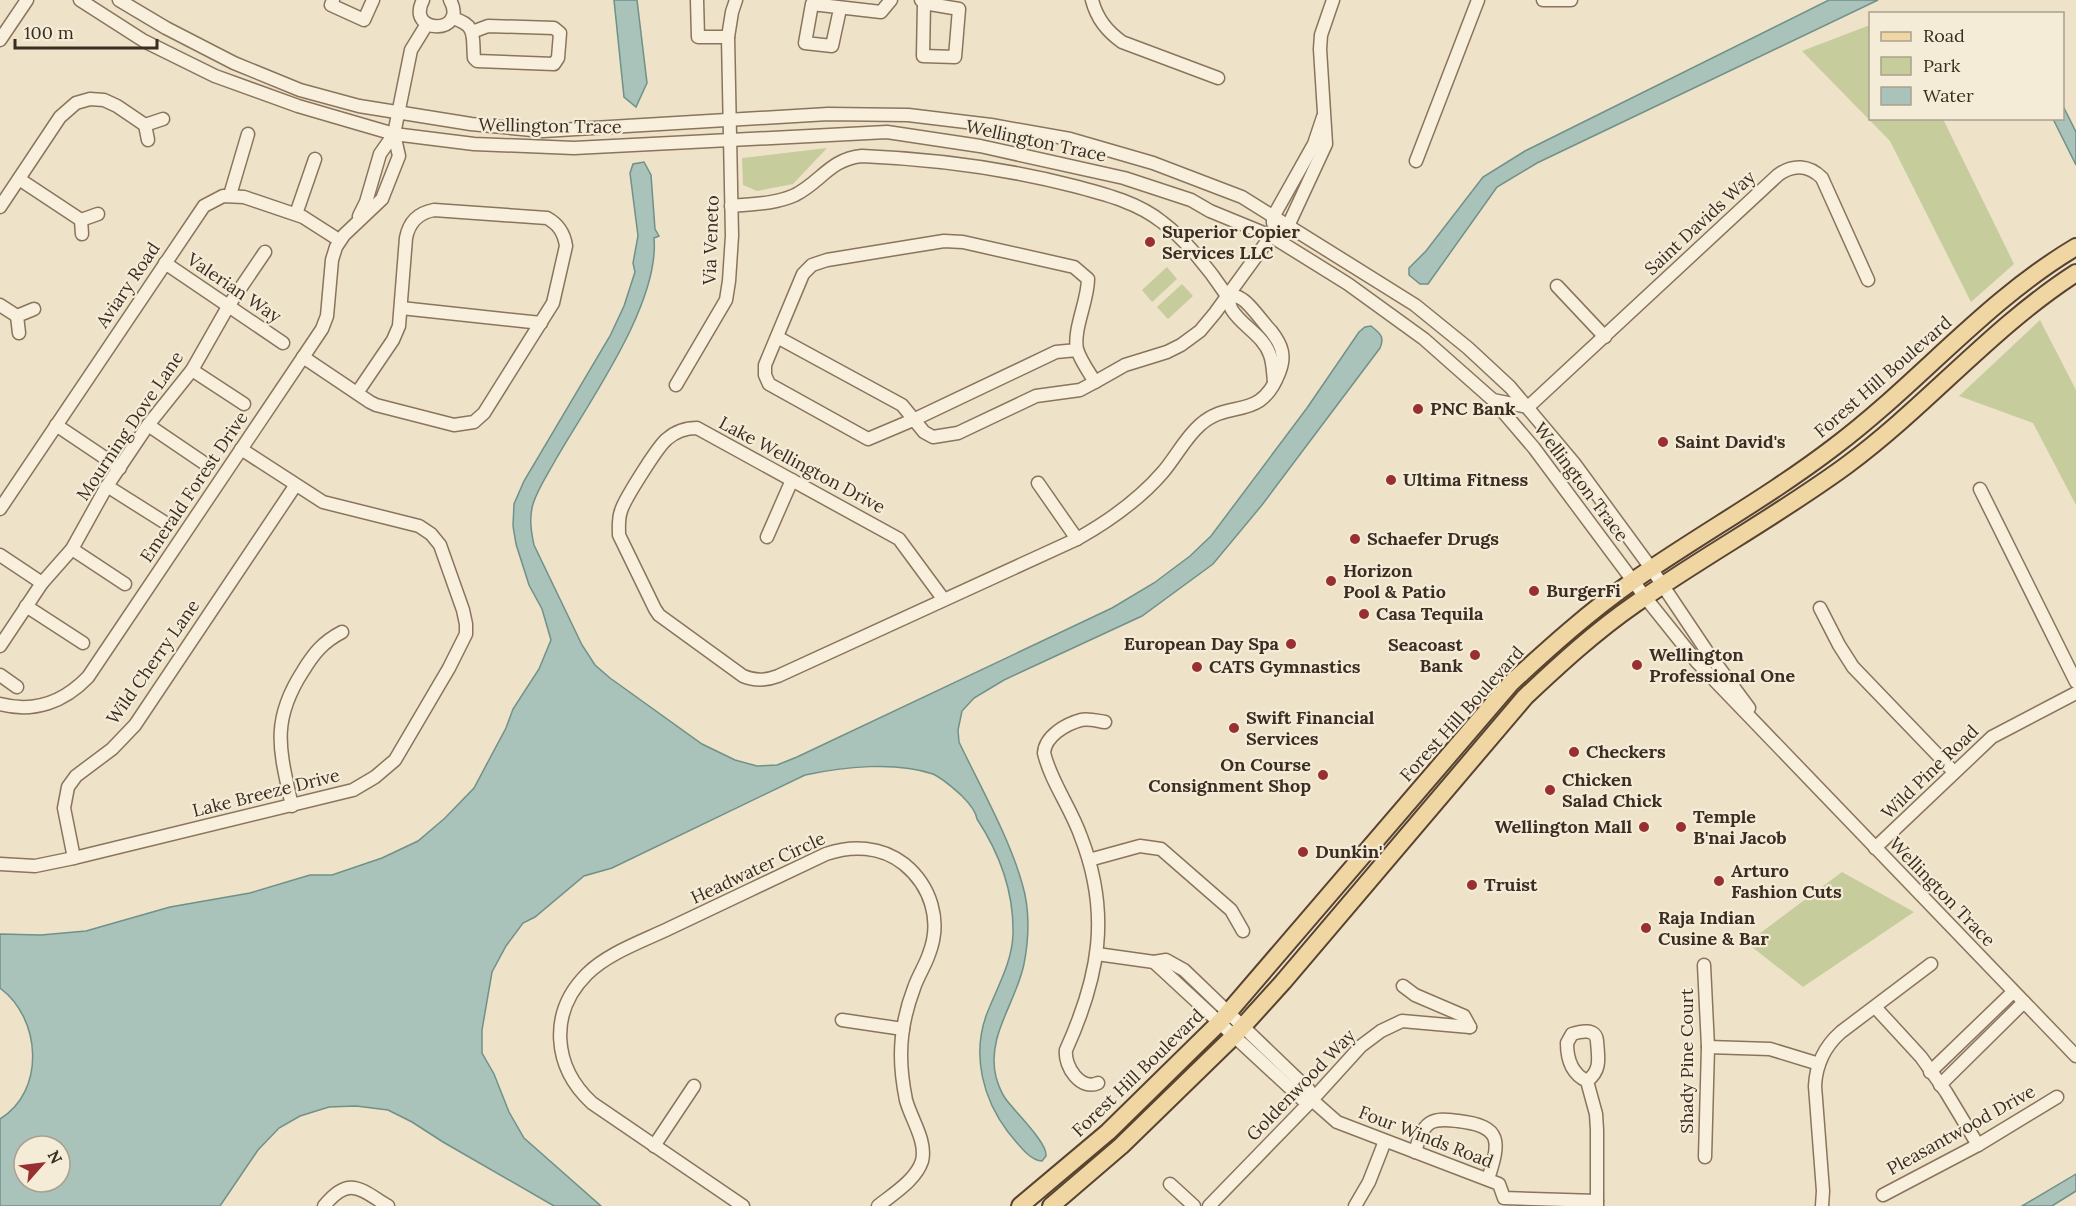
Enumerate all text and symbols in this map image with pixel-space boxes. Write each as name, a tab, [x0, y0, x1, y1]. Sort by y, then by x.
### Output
scale bar	[15, 12, 158, 50]
legend	[1869, 12, 2064, 120]
text: 100 m	[24, 21, 74, 44]
text: Road	[1923, 24, 1965, 47]
text: Park	[1923, 54, 1961, 77]
text: Water	[1923, 84, 1974, 107]
street label: Wellington Trace	[478, 113, 622, 138]
street label: Wellington Trace	[964, 114, 1109, 167]
street label: Saint Davids Way	[1639, 165, 1760, 280]
street label: Via Veneto	[697, 195, 724, 286]
place label: Superior Copier Services LLC	[1162, 220, 1300, 264]
marker: Superior Copier Services LLC	[1143, 235, 1157, 249]
street label: Aviary Road	[90, 237, 165, 333]
street label: Valerian Way	[182, 247, 286, 328]
street label: Forest Hill Boulevard	[1809, 310, 1956, 443]
street label: Mourning Dove Lane	[71, 346, 188, 505]
place label: PNC Bank	[1430, 397, 1516, 420]
marker: PNC Bank	[1411, 402, 1425, 416]
street label: Emerald Forest Drive	[135, 407, 253, 567]
street label: Lake Wellington Drive	[715, 411, 890, 518]
street label: Wellington Trace	[1529, 418, 1634, 546]
place label: Saint David's	[1675, 430, 1786, 453]
marker: Saint David's	[1656, 435, 1670, 449]
place label: Ultima Fitness	[1403, 468, 1528, 491]
marker: Ultima Fitness	[1384, 473, 1398, 487]
place label: Schaefer Drugs	[1367, 527, 1499, 550]
marker: Schaefer Drugs	[1348, 532, 1362, 546]
place label: Horizon Pool & Patio	[1343, 559, 1446, 603]
marker: Horizon Pool & Patio	[1324, 574, 1338, 588]
place label: BurgerFi	[1546, 579, 1621, 602]
marker: BurgerFi	[1527, 584, 1541, 598]
street label: Wild Cherry Lane	[101, 595, 204, 729]
place label: Casa Tequila	[1376, 602, 1484, 625]
marker: Casa Tequila	[1357, 607, 1371, 621]
place label: European Day Spa	[1124, 632, 1280, 655]
place label: Seacoast Bank	[1388, 633, 1464, 677]
marker: European Day Spa	[1284, 637, 1298, 651]
street label: Forest Hill Boulevard	[1395, 641, 1529, 786]
place label: Wellington Professional One	[1649, 643, 1795, 687]
marker: Seacoast Bank	[1468, 648, 1482, 662]
place label: CATS Gymnastics	[1209, 655, 1361, 678]
marker: Wellington Professional One	[1630, 658, 1644, 672]
marker: CATS Gymnastics	[1190, 660, 1204, 674]
place label: Swift Financial Services	[1246, 706, 1375, 750]
street label: Wild Pine Road	[1876, 719, 1983, 824]
marker: Swift Financial Services	[1227, 721, 1241, 735]
place label: Checkers	[1586, 740, 1666, 763]
marker: Checkers	[1567, 745, 1581, 759]
place label: On Course Consignment Shop	[1148, 753, 1311, 797]
street label: Lake Breeze Drive	[190, 763, 342, 822]
marker: On Course Consignment Shop	[1316, 768, 1330, 782]
place label: Chicken Salad Chick	[1562, 768, 1662, 812]
marker: Chicken Salad Chick	[1543, 783, 1557, 797]
place label: Temple B'nai Jacob	[1693, 805, 1787, 849]
place label: Wellington Mall	[1494, 815, 1632, 838]
marker: Wellington Mall	[1637, 820, 1651, 834]
marker: Temple B'nai Jacob	[1674, 820, 1688, 834]
street label: Headwater Circle	[687, 826, 829, 909]
street label: Wellington Trace	[1884, 832, 2001, 951]
place label: Dunkin'	[1315, 840, 1382, 863]
marker: Dunkin'	[1296, 845, 1310, 859]
place label: Arturo Fashion Cuts	[1731, 859, 1842, 903]
place label: Truist	[1484, 873, 1538, 896]
marker: Arturo Fashion Cuts	[1712, 874, 1726, 888]
marker: Truist	[1465, 878, 1479, 892]
place label: Raja Indian Cusine & Bar	[1658, 906, 1769, 950]
marker: Raja Indian Cusine & Bar	[1639, 921, 1653, 935]
street label: Shady Pine Court	[1675, 988, 1698, 1134]
street label: Forest Hill Boulevard	[1067, 1004, 1209, 1142]
street label: Goldenwood Way	[1241, 1023, 1360, 1145]
street label: Pleasantwood Drive	[1883, 1079, 2039, 1180]
street label: Four Winds Road	[1356, 1100, 1497, 1173]
north arrow	[12, 1134, 72, 1194]
text: N	[44, 1147, 67, 1167]

